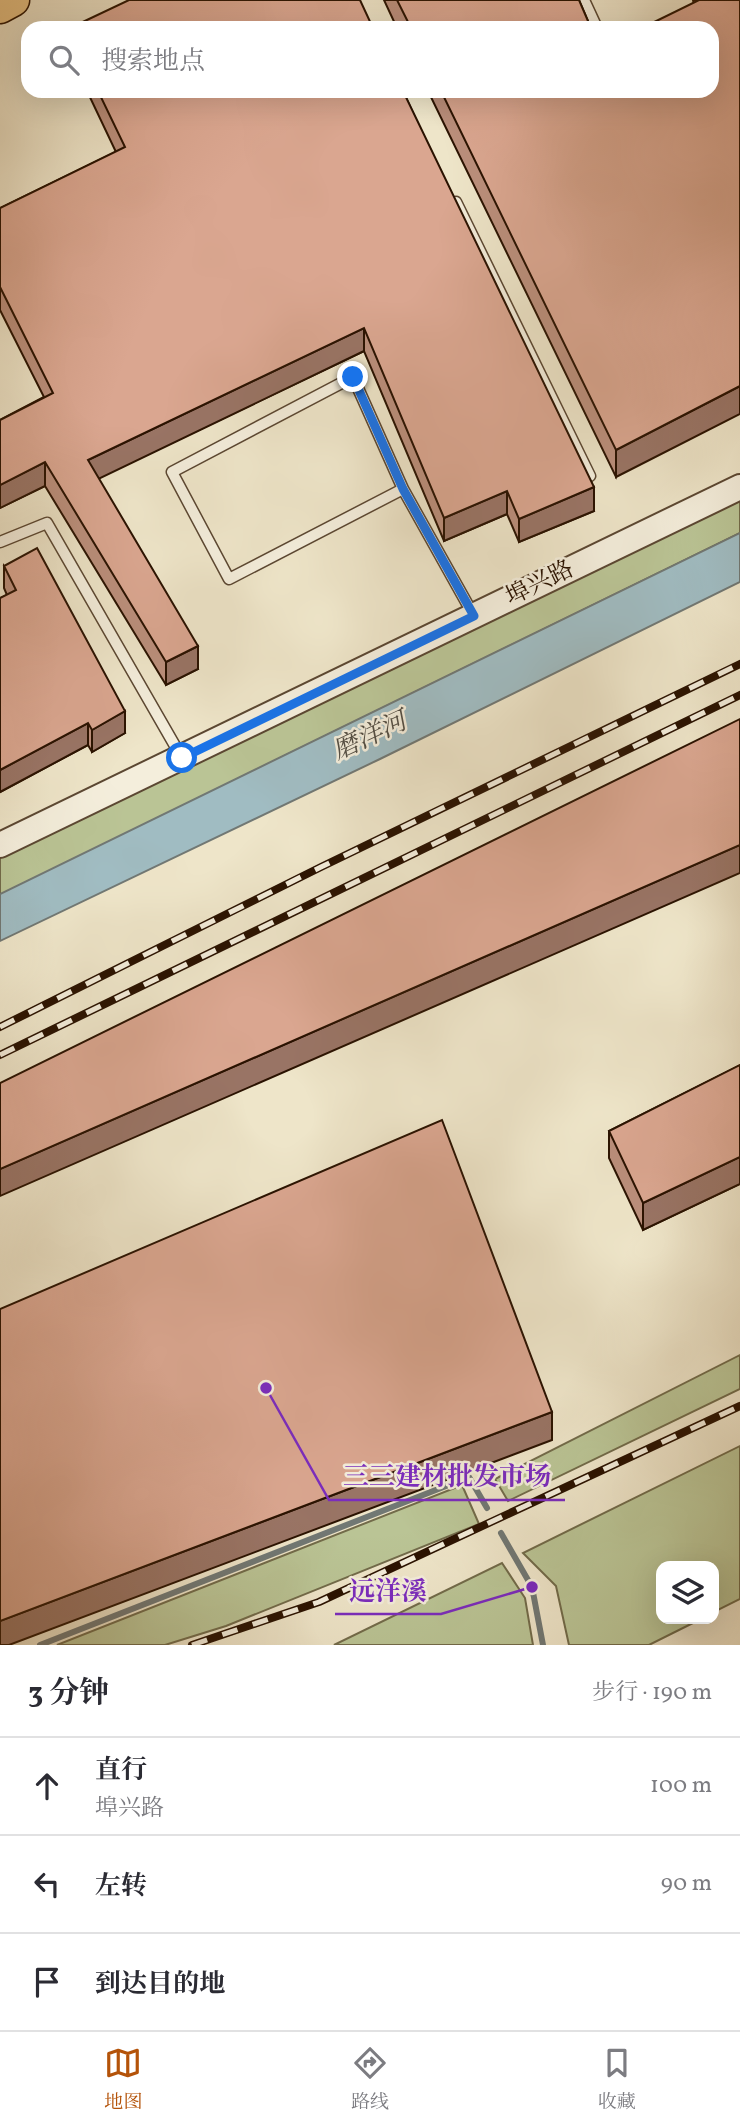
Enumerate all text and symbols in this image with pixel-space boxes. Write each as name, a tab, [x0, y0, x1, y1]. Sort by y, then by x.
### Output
search box	[21, 21, 719, 98]
icon: search	[45, 41, 83, 79]
text: 搜索地点	[101, 44, 205, 80]
route end	[337, 361, 368, 392]
street label: 埠兴路	[500, 553, 580, 615]
water label: 磨洋河	[327, 703, 417, 770]
route start	[166, 742, 197, 773]
callout: 三三建材批发市场	[329, 1453, 565, 1500]
text: 三三建材批发市场	[343, 1460, 551, 1496]
map controls	[656, 1561, 719, 1624]
button: layers	[656, 1561, 719, 1624]
callout: 远洋溪	[335, 1567, 441, 1614]
text: 远洋溪	[349, 1575, 427, 1611]
text: 3 分钟	[28, 1673, 109, 1715]
text: 步行 · 190 m	[592, 1677, 712, 1709]
text: 直行	[95, 1753, 147, 1789]
icon: ahead	[28, 1767, 66, 1805]
text: 100 m	[650, 1770, 712, 1802]
text: 埠兴路	[95, 1793, 164, 1825]
icon: left	[28, 1865, 66, 1903]
text: 90 m	[661, 1868, 712, 1900]
text: 左转	[95, 1869, 147, 1905]
icon: arrive	[28, 1963, 66, 2001]
text: 到达目的地	[95, 1967, 225, 2003]
tab: 地图	[104, 2044, 142, 2116]
tab: 路线	[351, 2044, 389, 2116]
tab: 收藏	[598, 2044, 636, 2116]

